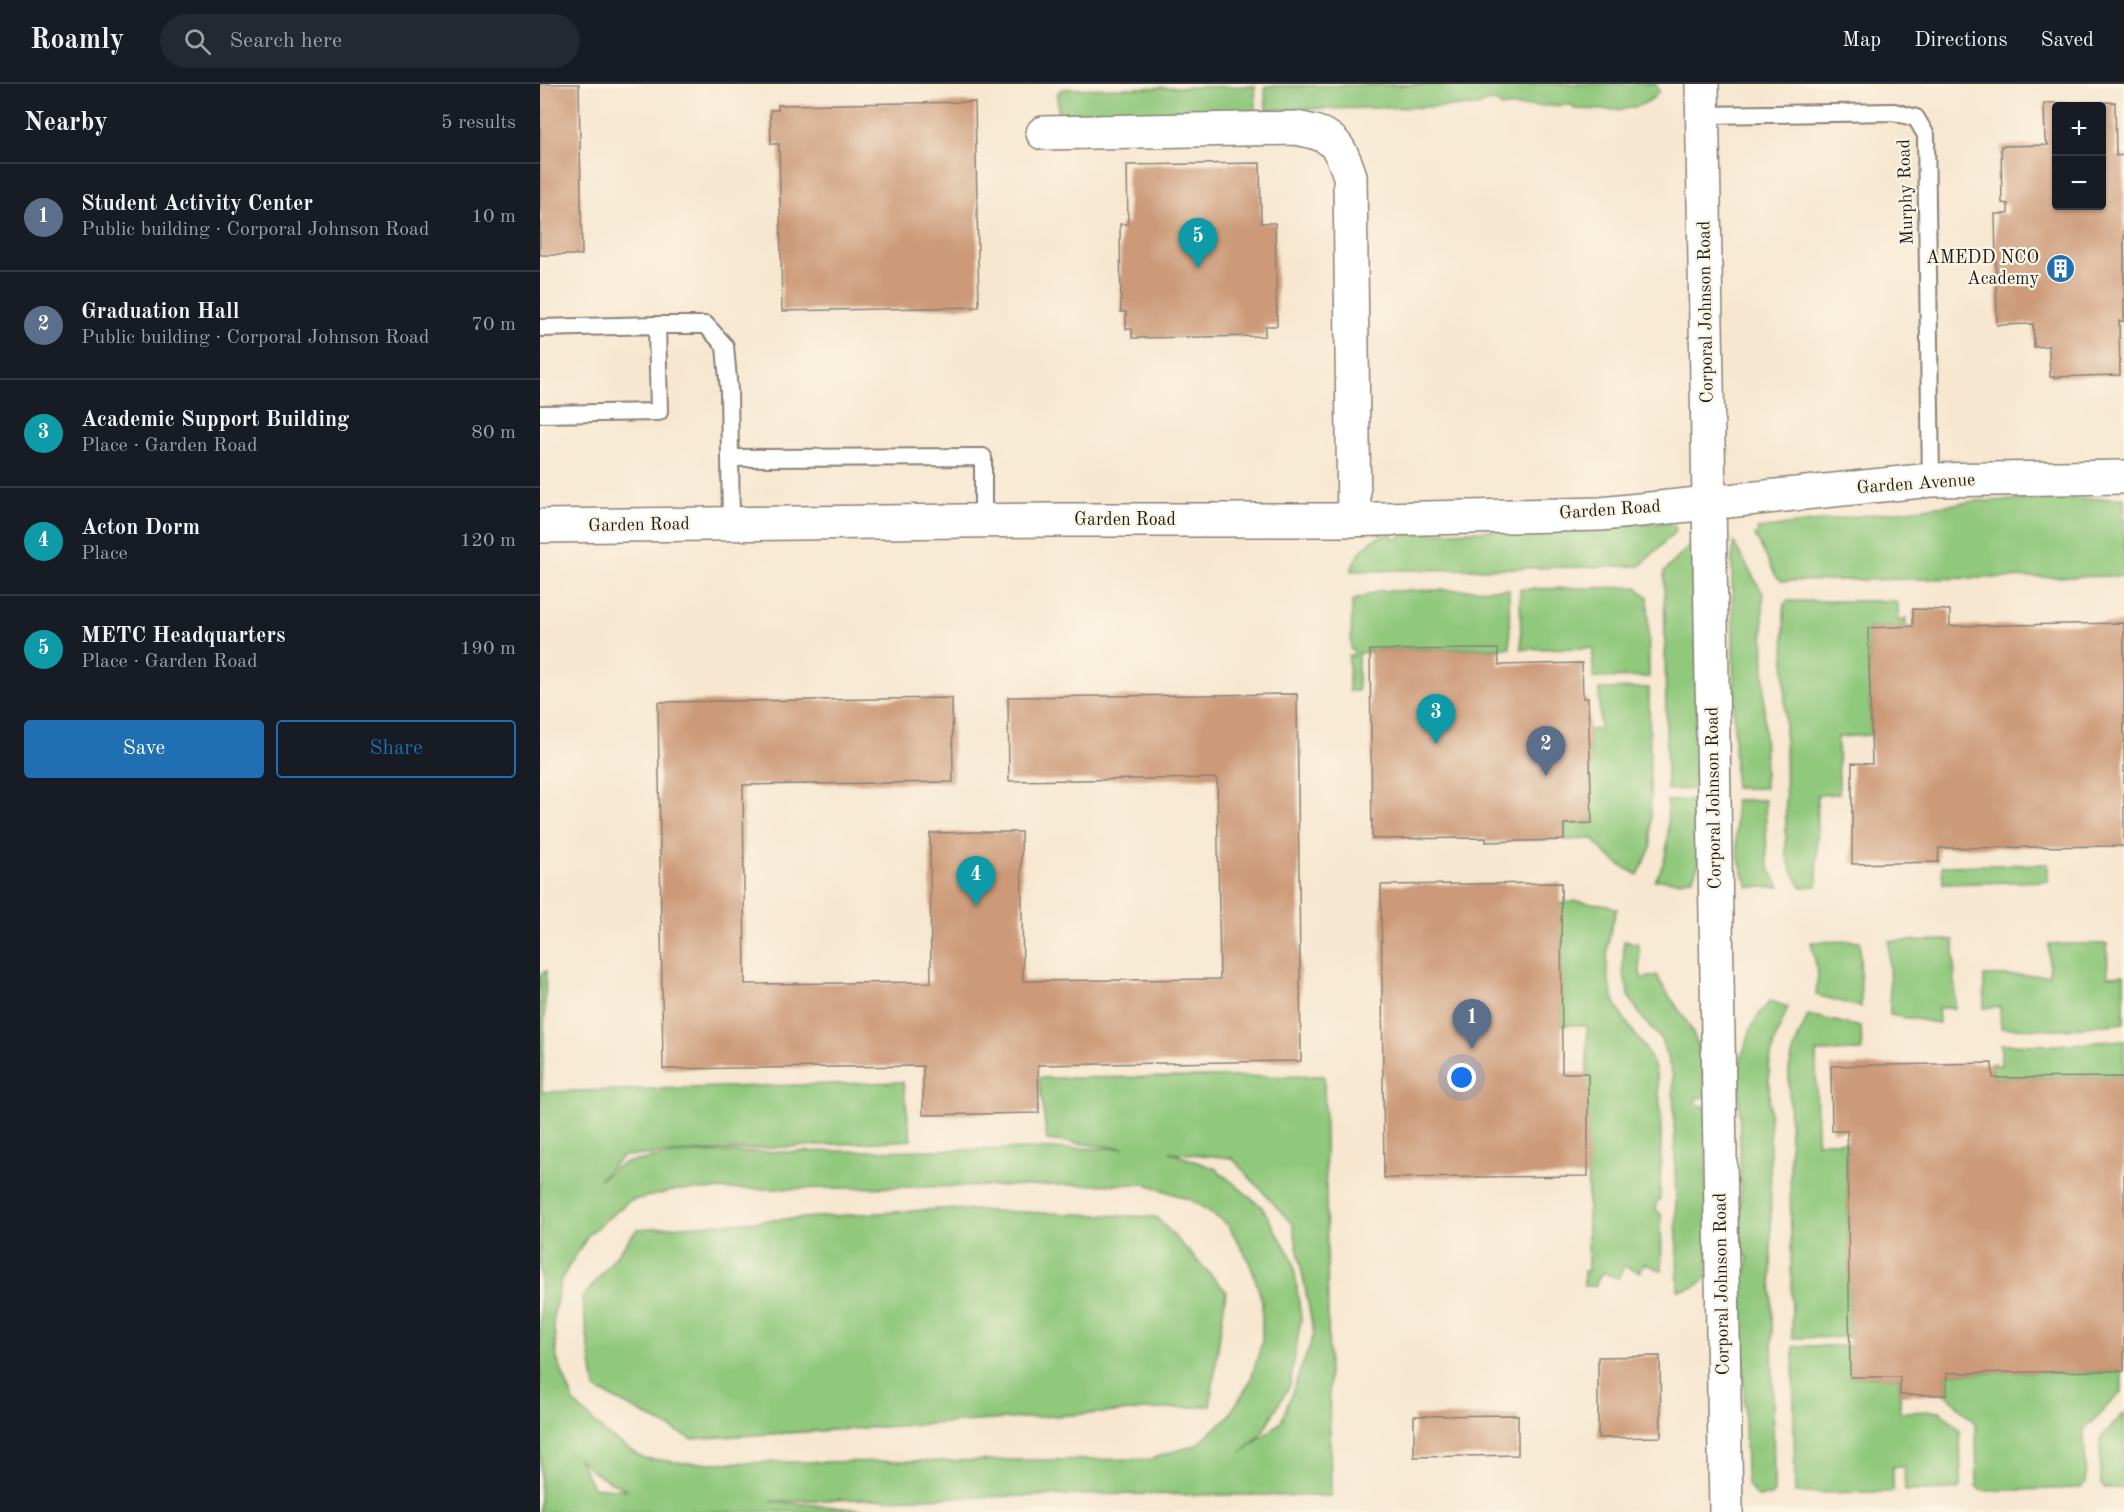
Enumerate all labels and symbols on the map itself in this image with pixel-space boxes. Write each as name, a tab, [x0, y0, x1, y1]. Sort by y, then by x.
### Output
street label: Murphy Road	[1895, 139, 1917, 245]
pin: 5	[1178, 218, 1218, 268]
street label: Corporal Johnson Road	[1695, 221, 1717, 403]
place label: AMEDD NCO Academy	[1926, 249, 2039, 288]
building icon: AMEDD NCO Academy	[2044, 252, 2076, 284]
street label: Garden Avenue	[1856, 471, 1976, 497]
street label: Garden Road	[1559, 497, 1661, 523]
street label: Garden Road	[1074, 511, 1176, 529]
street label: Garden Road	[588, 515, 690, 535]
pin: 3	[1416, 694, 1456, 744]
street label: Corporal Johnson Road	[1703, 707, 1725, 889]
pin: 2	[1526, 726, 1566, 776]
pin: 4	[956, 856, 996, 906]
pin: 1	[1452, 1000, 1492, 1049]
your location	[1447, 1063, 1476, 1092]
street label: Corporal Johnson Road	[1711, 1193, 1733, 1375]

